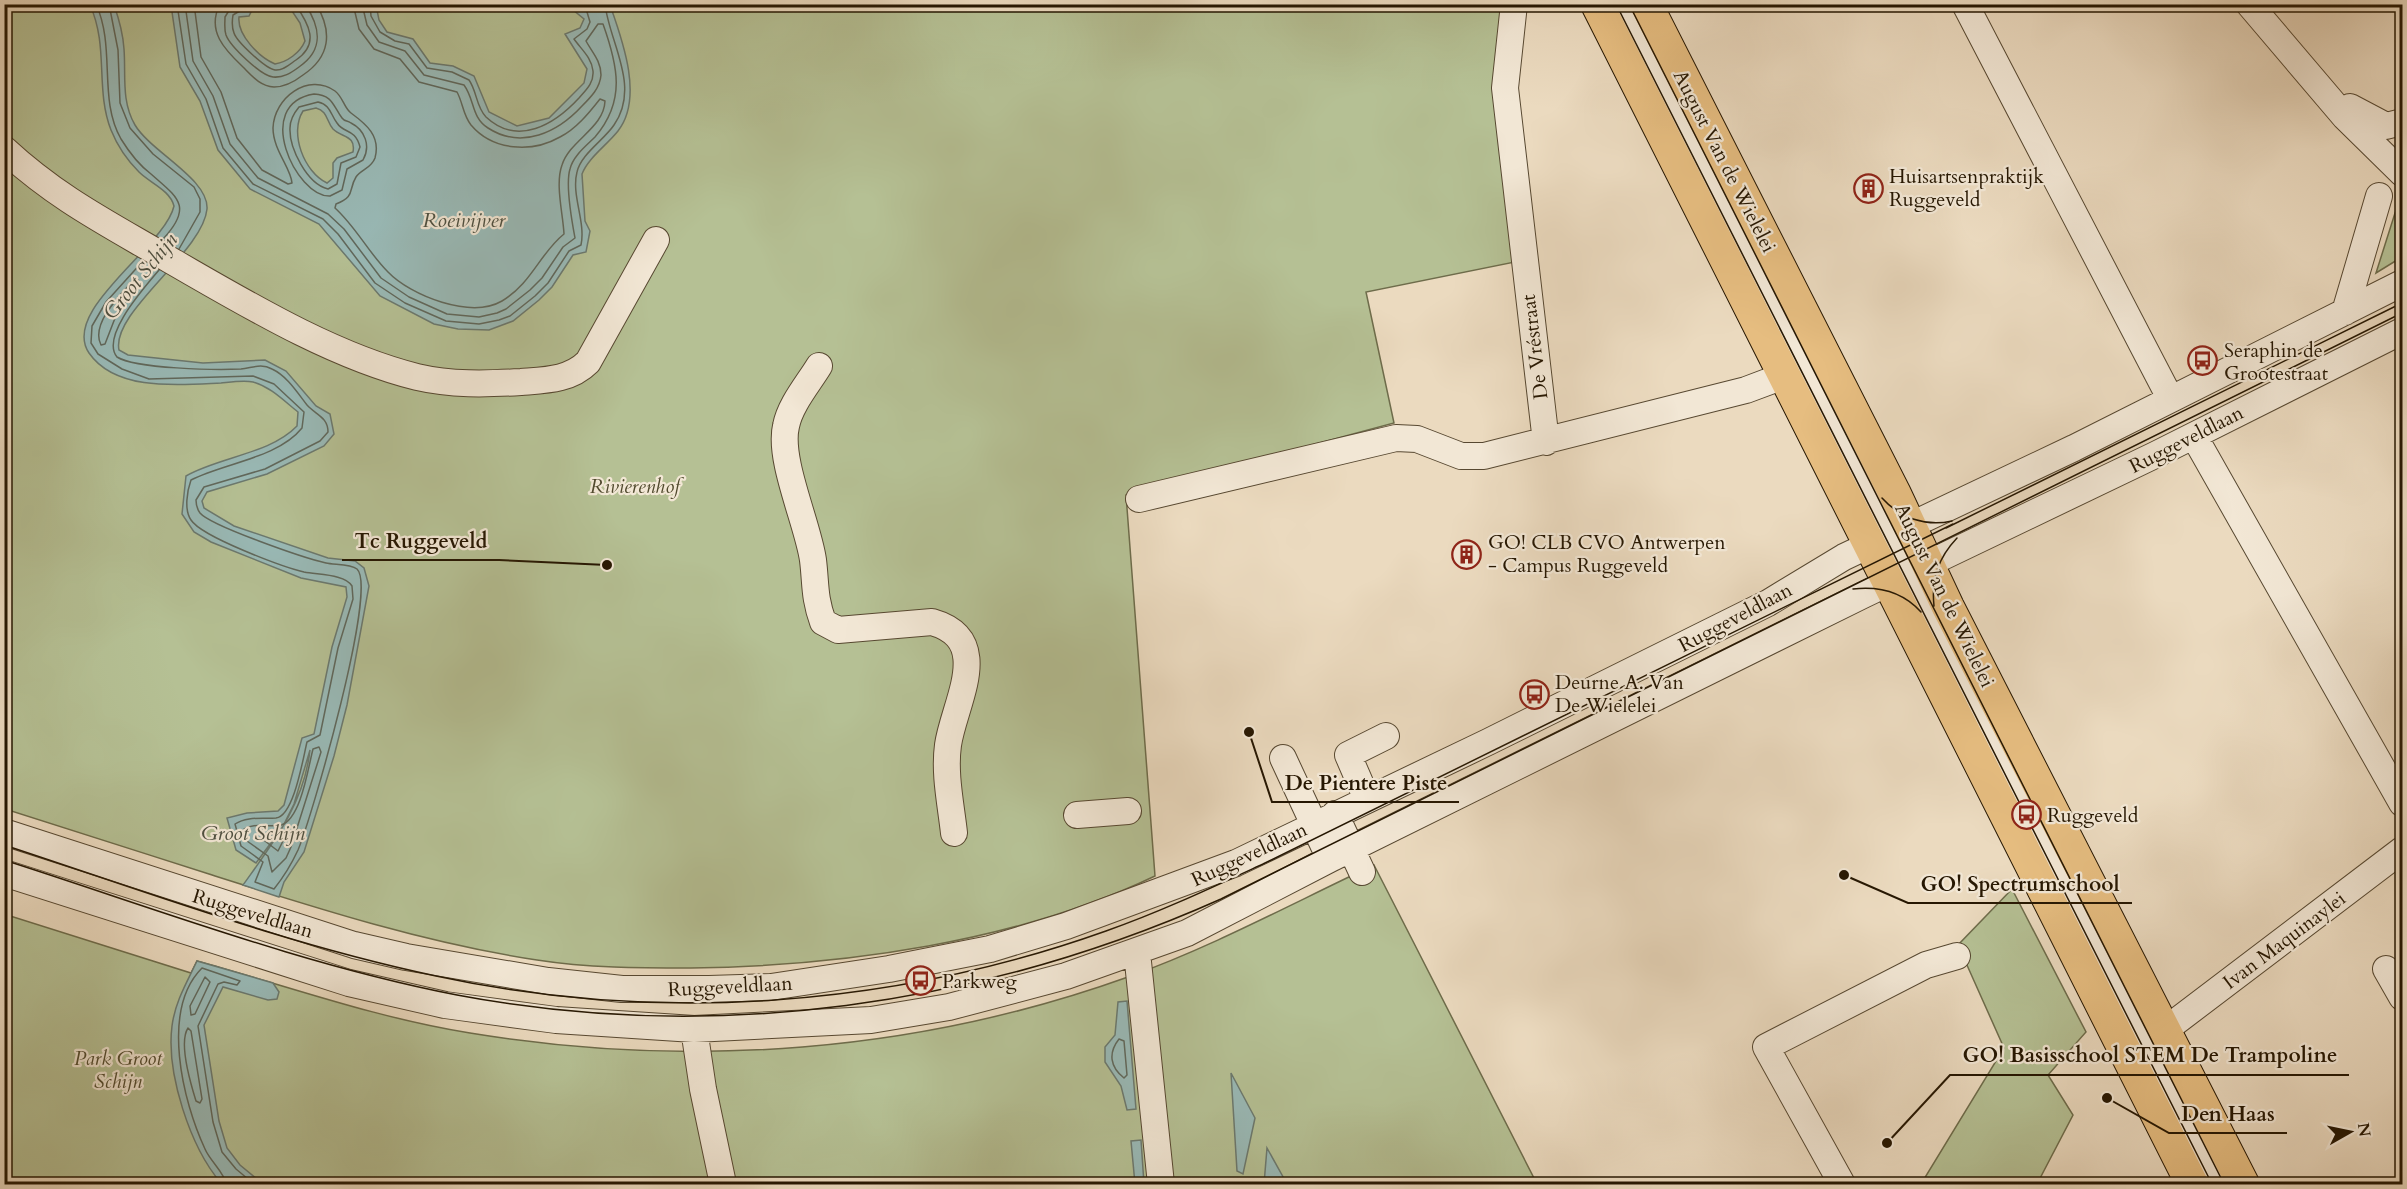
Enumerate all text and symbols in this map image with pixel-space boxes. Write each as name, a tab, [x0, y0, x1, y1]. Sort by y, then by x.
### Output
street label: August Van de Wielelei	[1667, 65, 1783, 258]
place label: Huisartsenpraktijk Ruggeveld	[1889, 163, 2044, 213]
building icon: Huisartsenpraktijk Ruggeveld	[1852, 172, 1884, 204]
water label: Roeivijver	[423, 206, 507, 235]
water label: Groot Schijn	[96, 226, 185, 326]
street label: De Vréstraat	[1515, 292, 1554, 401]
place label: Seraphin de Grootestraat	[2224, 337, 2329, 387]
bus stop icon: Seraphin de Grootestraat	[2187, 345, 2219, 377]
street label: Ruggeveldlaan	[2124, 399, 2249, 480]
park label: Rivierenhof	[590, 473, 684, 500]
street label: August Van de Wielelei	[1888, 499, 2001, 692]
callout: Tc Ruggeveld	[342, 521, 499, 560]
text: Tc Ruggeveld	[354, 527, 488, 556]
place label: GO! CLB CVO Antwerpen - Campus Ruggeveld	[1488, 529, 1726, 579]
building icon: GO! CLB CVO Antwerpen - Campus Ruggeveld	[1451, 538, 1483, 570]
street label: Ruggeveldlaan	[1674, 576, 1797, 659]
place label: Deurne A. Van De Wielelei	[1555, 669, 1684, 719]
bus stop icon: Deurne A. Van De Wielelei	[1518, 678, 1550, 710]
callout: De Pientere Piste	[1272, 763, 1459, 802]
text: De Pientere Piste	[1285, 769, 1447, 798]
bus stop icon: Ruggeveld	[2010, 799, 2042, 831]
place label: Ruggeveld	[2047, 802, 2139, 829]
street label: Ruggeveldlaan	[1187, 816, 1312, 893]
water label: Groot Schijn	[201, 819, 306, 848]
callout: GO! Spectrumschool	[1908, 864, 2132, 903]
text: GO! Spectrumschool	[1920, 870, 2120, 899]
street label: Ruggeveldlaan	[189, 882, 317, 945]
street label: Ivan Maquinaylei	[2217, 885, 2352, 996]
bus stop icon: Parkweg	[905, 965, 937, 997]
place label: Parkweg	[942, 968, 1018, 995]
street label: Ruggeveldlaan	[667, 970, 794, 1003]
callout: GO! Basisschool STEM De Trampoline	[1950, 1036, 2349, 1075]
text: GO! Basisschool STEM De Trampoline	[1963, 1041, 2337, 1070]
park label: Park Groot Schijn	[74, 1045, 163, 1095]
callout: Den Haas	[2169, 1094, 2287, 1133]
text: Den Haas	[2181, 1100, 2275, 1129]
north arrow	[2320, 1102, 2380, 1162]
text: N	[2352, 1121, 2376, 1138]

